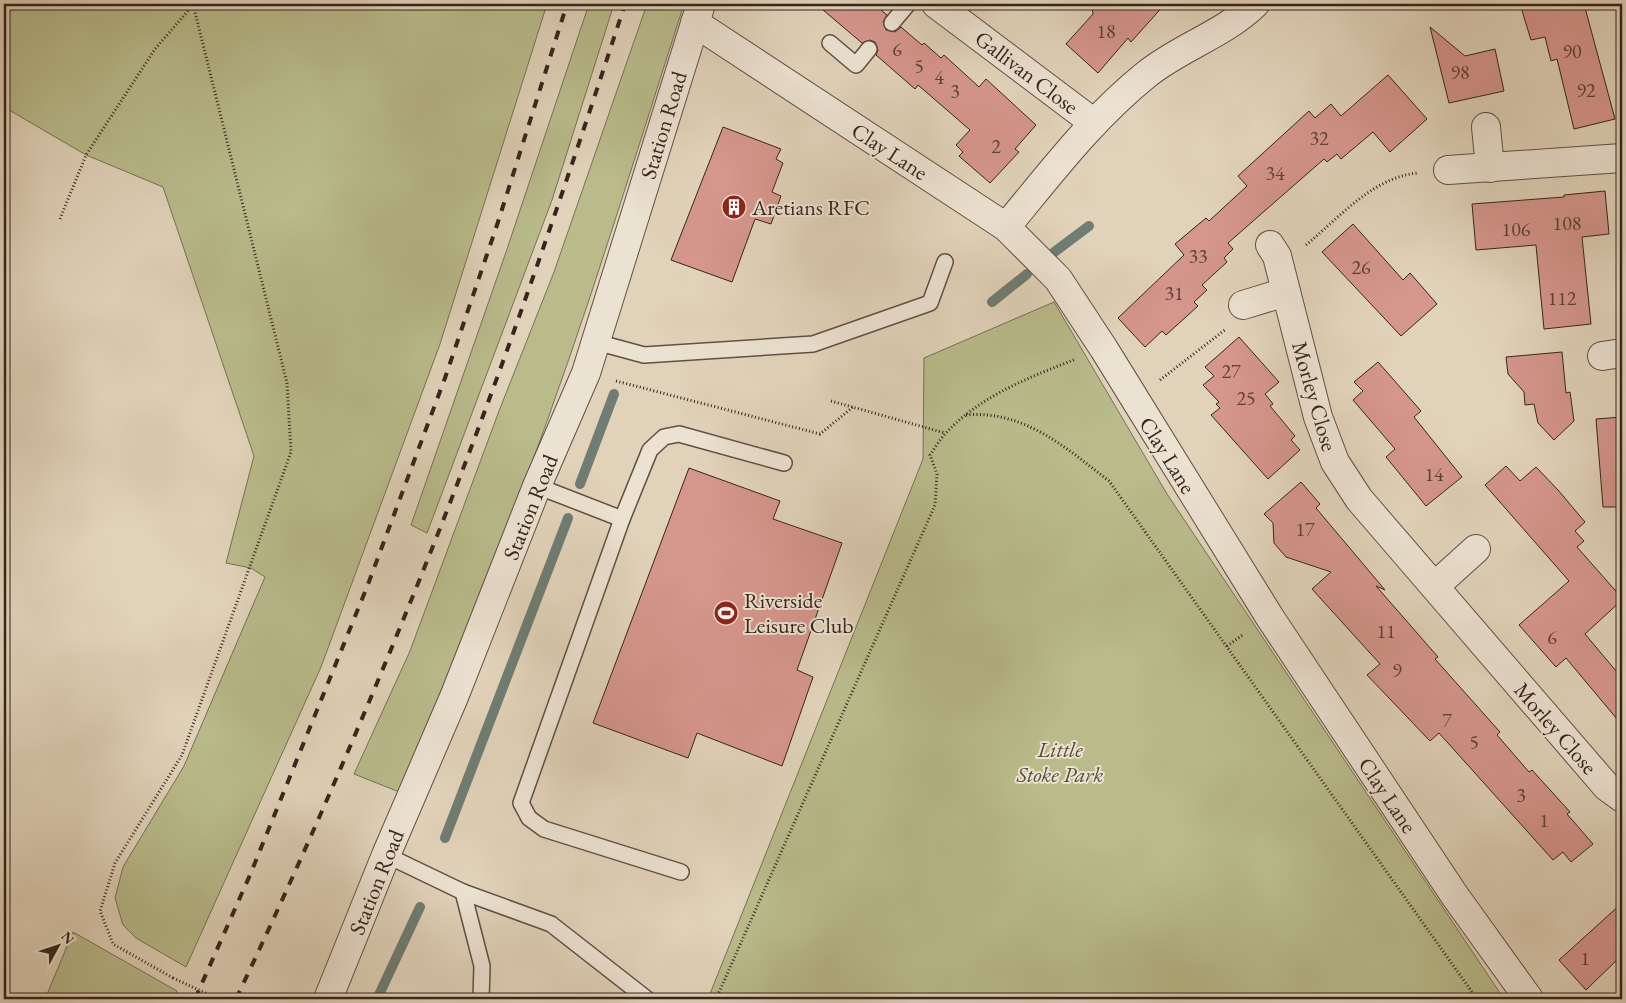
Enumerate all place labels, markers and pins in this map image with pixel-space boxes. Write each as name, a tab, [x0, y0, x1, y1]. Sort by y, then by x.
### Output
place label: Aretians RFC	[751, 193, 870, 222]
building icon: Aretians RFC	[721, 194, 747, 220]
place label: Riverside Leisure Club	[744, 586, 854, 640]
sports icon: Riverside Leisure Club	[713, 600, 739, 626]

